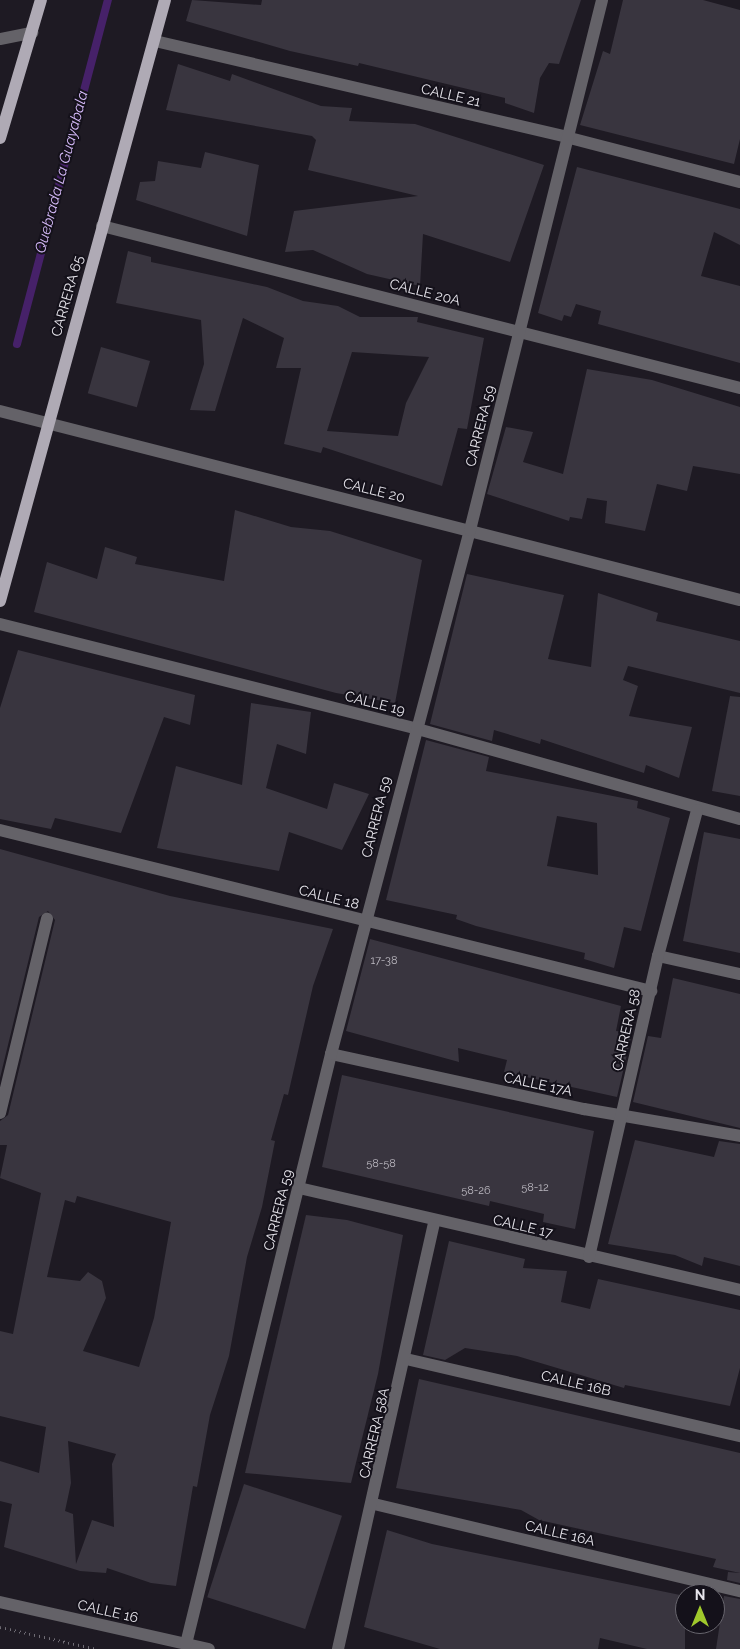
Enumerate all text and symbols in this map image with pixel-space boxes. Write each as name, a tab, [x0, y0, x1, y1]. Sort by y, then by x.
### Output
street label: CALLE 21	[420, 80, 482, 110]
water label: Quebrada La Guayabala	[32, 89, 92, 255]
street label: CARRERA 65	[47, 253, 87, 339]
street label: CALLE 20A	[388, 275, 462, 309]
street label: CARRERA 59	[462, 383, 498, 469]
street label: CALLE 20	[341, 474, 407, 506]
street label: CALLE 19	[343, 687, 407, 719]
street label: CARRERA 59	[358, 774, 394, 860]
street label: CALLE 18	[297, 881, 361, 913]
house number: 17-38	[371, 954, 397, 968]
street label: CARRERA 58	[608, 987, 644, 1073]
street label: CALLE 17A	[502, 1069, 574, 1099]
house number: 58-58	[366, 1157, 396, 1171]
street label: CARRERA 59	[260, 1167, 296, 1253]
house number: 58-12	[521, 1181, 549, 1195]
house number: 58-26	[461, 1184, 491, 1198]
street label: CALLE 17	[492, 1211, 554, 1241]
street label: CALLE 16B	[539, 1367, 613, 1399]
street label: CARRERA 58A	[355, 1386, 393, 1480]
street label: CALLE 16A	[524, 1517, 596, 1549]
north arrow	[675, 1584, 725, 1634]
text: N	[695, 1587, 705, 1603]
street label: CALLE 16	[76, 1596, 140, 1626]

